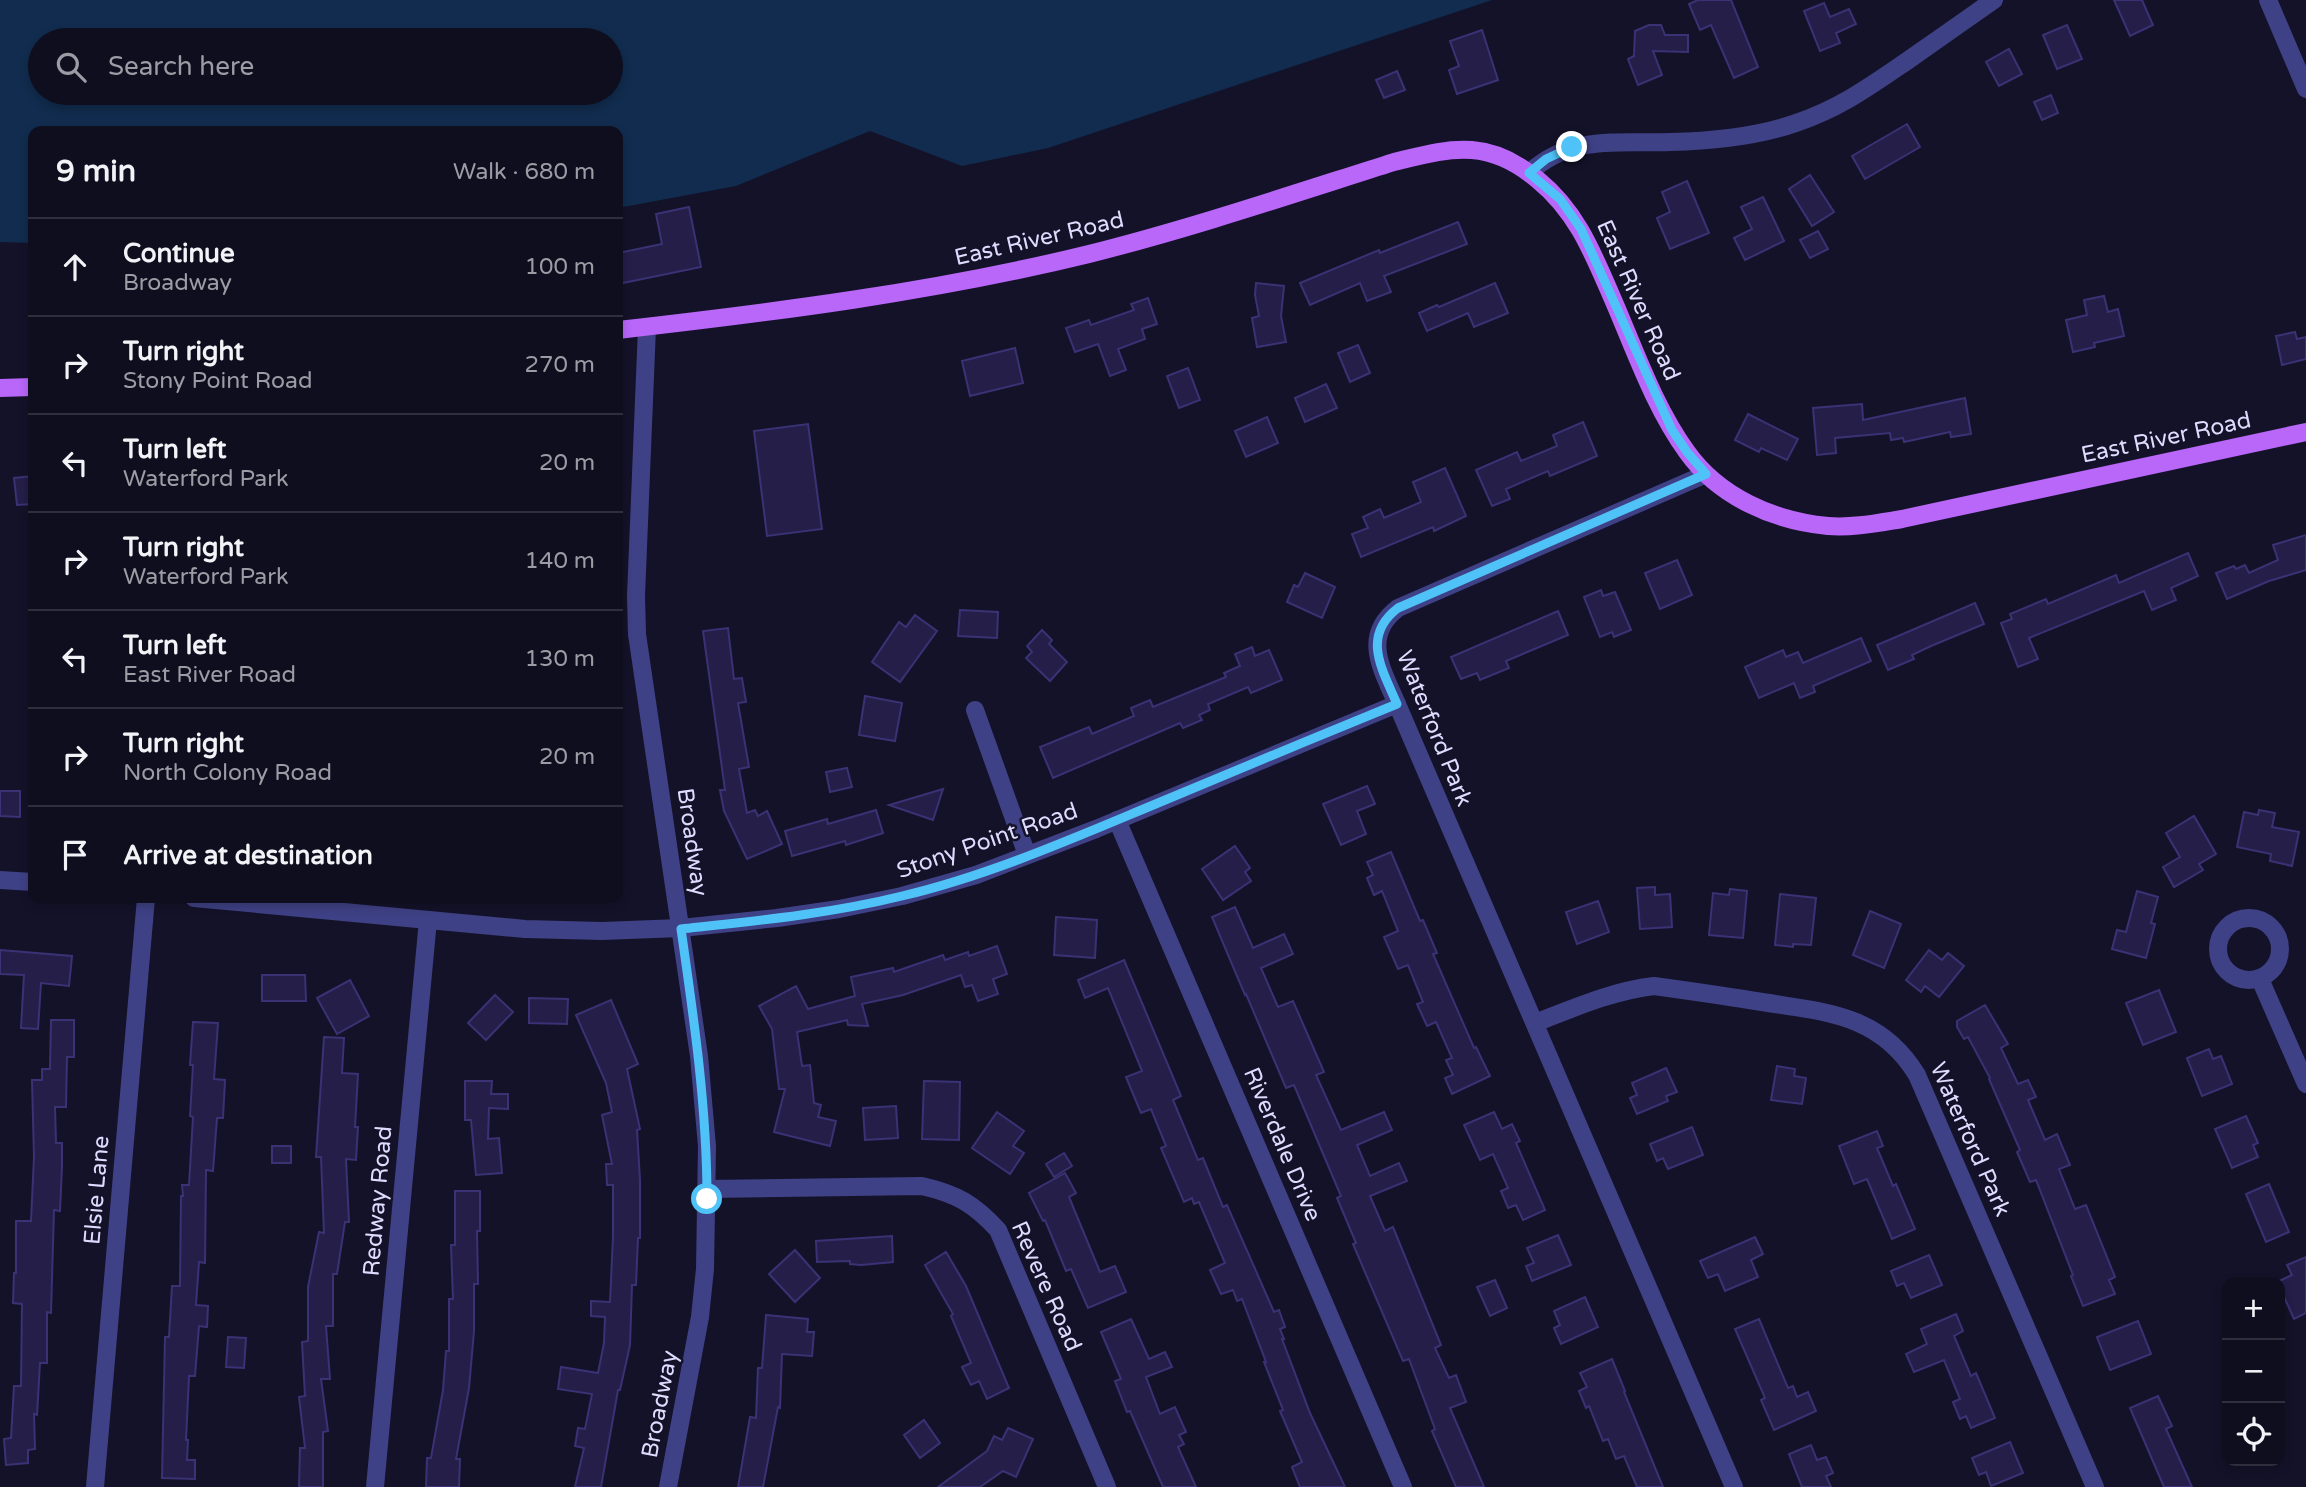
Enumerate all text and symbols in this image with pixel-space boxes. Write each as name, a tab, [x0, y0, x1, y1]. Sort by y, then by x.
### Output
search box	[28, 28, 623, 105]
icon: search	[52, 48, 90, 86]
text: Search here	[108, 51, 254, 82]
route end	[1556, 131, 1587, 162]
text: 9 min	[56, 153, 136, 190]
text: Walk · 680 m	[453, 158, 595, 186]
street label: East River Road	[952, 206, 1127, 272]
street label: East River Road	[1590, 216, 1686, 385]
text: Continue	[123, 238, 235, 269]
icon: ahead	[56, 248, 94, 286]
text: 100 m	[525, 253, 595, 281]
text: Broadway	[123, 269, 232, 297]
text: Turn right	[123, 336, 244, 367]
icon: right	[56, 346, 94, 384]
text: 270 m	[525, 351, 595, 379]
text: Stony Point Road	[123, 367, 313, 395]
street label: East River Road	[2079, 406, 2254, 470]
text: Turn left	[123, 434, 226, 465]
icon: left	[56, 444, 94, 482]
text: 20 m	[539, 449, 595, 477]
text: Waterford Park	[123, 465, 289, 493]
text: Turn right	[123, 532, 244, 563]
icon: right	[56, 542, 94, 580]
text: 140 m	[525, 547, 595, 575]
text: Waterford Park	[123, 563, 289, 591]
text: Turn left	[123, 630, 226, 661]
icon: left	[56, 640, 94, 678]
text: 130 m	[525, 645, 595, 673]
street label: Waterford Park	[1390, 646, 1478, 810]
text: East River Road	[123, 661, 296, 689]
text: Turn right	[123, 728, 244, 759]
icon: right	[56, 738, 94, 776]
text: 20 m	[539, 743, 595, 771]
text: North Colony Road	[123, 759, 332, 787]
street label: Broadway	[671, 786, 713, 898]
street label: Stony Point Road	[893, 797, 1081, 885]
icon: arrive	[56, 836, 94, 874]
text: Arrive at destination	[123, 840, 373, 871]
street label: Waterford Park	[1924, 1058, 2017, 1221]
street label: Riverdale Drive	[1237, 1063, 1327, 1226]
street label: Redway Road	[357, 1125, 399, 1277]
street label: Elsie Lane	[78, 1134, 116, 1246]
route start	[691, 1183, 722, 1214]
street label: Revere Road	[1005, 1217, 1087, 1356]
map controls	[2222, 1277, 2285, 1466]
button: +	[2222, 1277, 2285, 1340]
button: −	[2222, 1340, 2285, 1403]
street label: Broadway	[636, 1348, 684, 1460]
button: locate	[2222, 1403, 2285, 1466]

